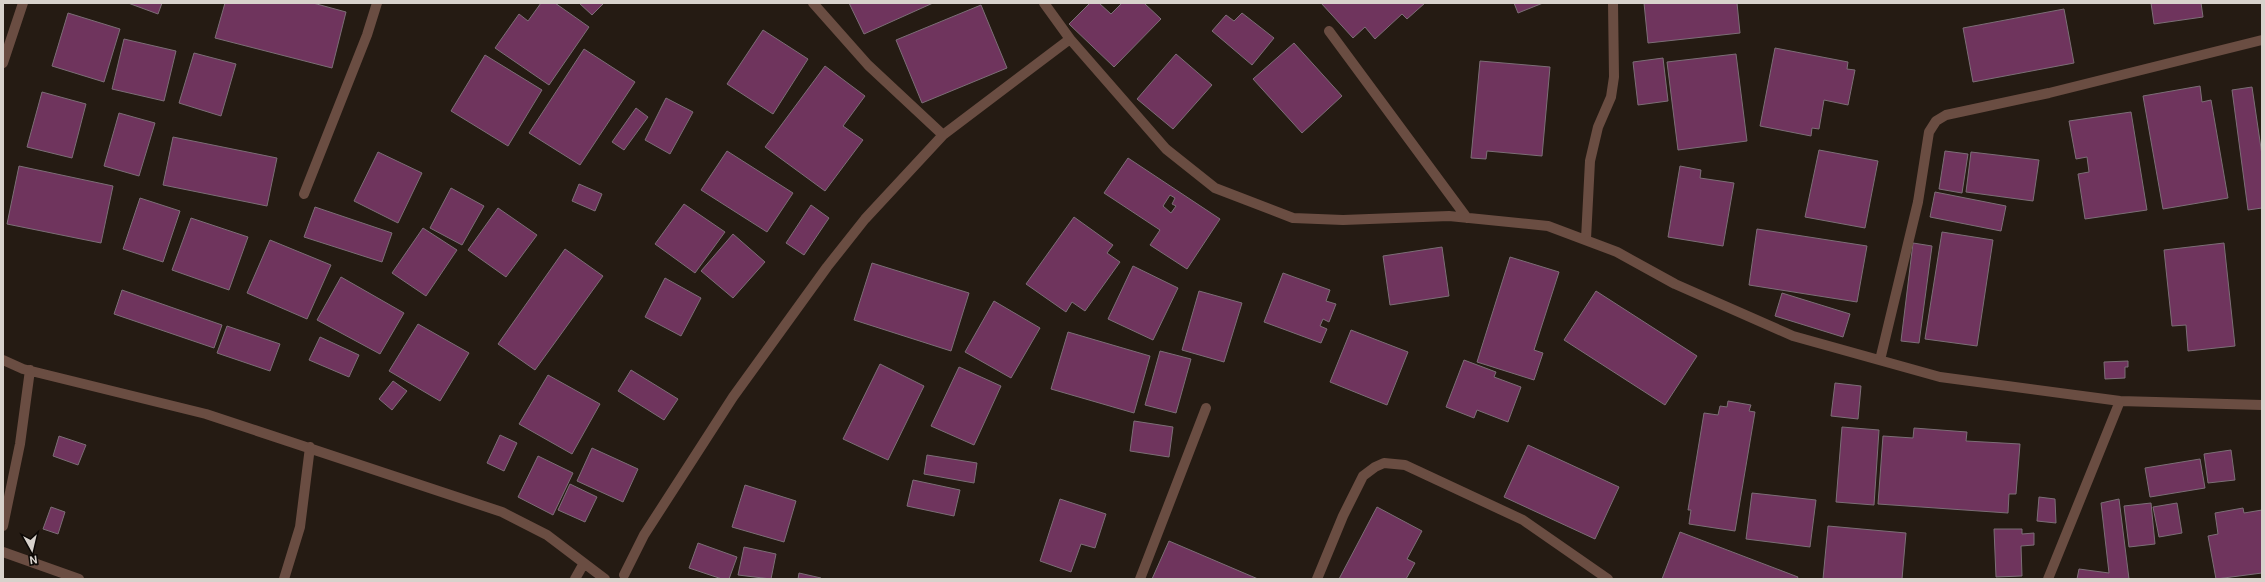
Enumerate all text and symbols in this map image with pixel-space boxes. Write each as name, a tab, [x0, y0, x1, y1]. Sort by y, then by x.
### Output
north arrow	[12, 530, 52, 570]
text: N	[28, 552, 38, 566]

